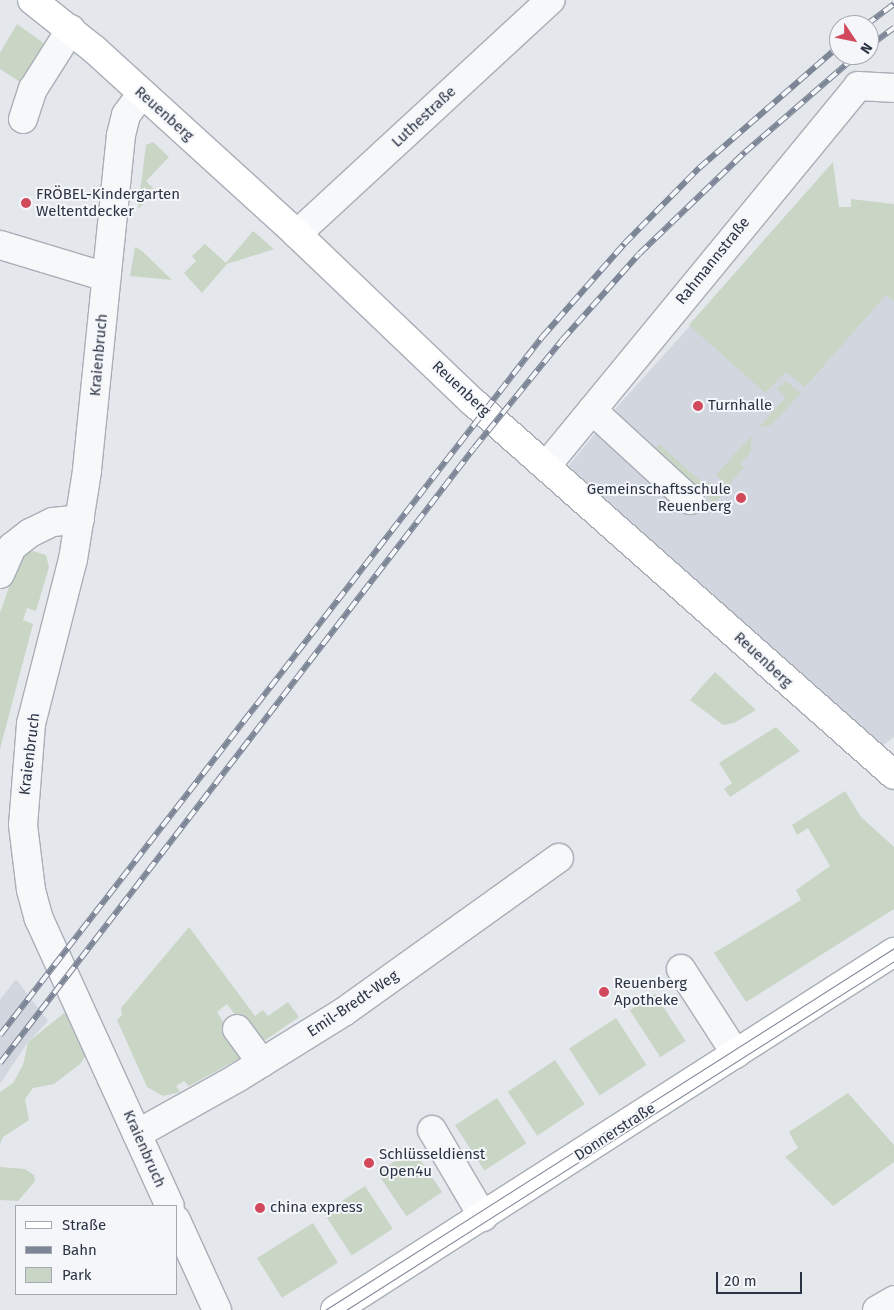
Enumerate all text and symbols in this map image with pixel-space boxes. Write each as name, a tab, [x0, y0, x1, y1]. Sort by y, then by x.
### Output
north arrow	[829, 15, 879, 65]
text: N	[856, 39, 876, 57]
street label: Reuenberg	[131, 83, 197, 145]
street label: Luthestraße	[388, 83, 460, 151]
place label: FRÖBEL-Kindergarten Weltentdecker	[36, 185, 180, 220]
marker: FRÖBEL-Kindergarten Weltentdecker	[20, 197, 32, 209]
street label: Rahmannstraße	[672, 214, 754, 308]
street label: Kraienbruch	[86, 313, 112, 397]
street label: Reuenberg	[428, 357, 494, 421]
place label: Turnhalle	[708, 397, 772, 415]
marker: Turnhalle	[692, 400, 704, 412]
place label: Gemeinschaftsschule Reuenberg	[587, 480, 731, 515]
marker: Gemeinschaftsschule Reuenberg	[735, 492, 747, 504]
street label: Reuenberg	[730, 628, 796, 692]
street label: Kraienbruch	[16, 712, 44, 796]
street label: Emil-Bredt-Weg	[304, 967, 402, 1041]
place label: Reuenberg Apotheke	[614, 974, 687, 1009]
marker: Reuenberg Apotheke	[598, 986, 610, 998]
street label: Donnerstraße	[571, 1099, 659, 1165]
street label: Kraienbruch	[119, 1107, 169, 1191]
place label: Schlüsseldienst Open4u	[379, 1145, 485, 1180]
marker: Schlüsseldienst Open4u	[363, 1157, 375, 1169]
place label: china express	[270, 1199, 363, 1217]
marker: china express	[254, 1202, 266, 1214]
legend	[15, 1205, 178, 1295]
text: Straße	[62, 1216, 106, 1234]
text: Bahn	[62, 1241, 97, 1259]
scale bar	[719, 1262, 805, 1294]
text: Park	[62, 1266, 92, 1284]
text: 20 m	[724, 1272, 757, 1290]

